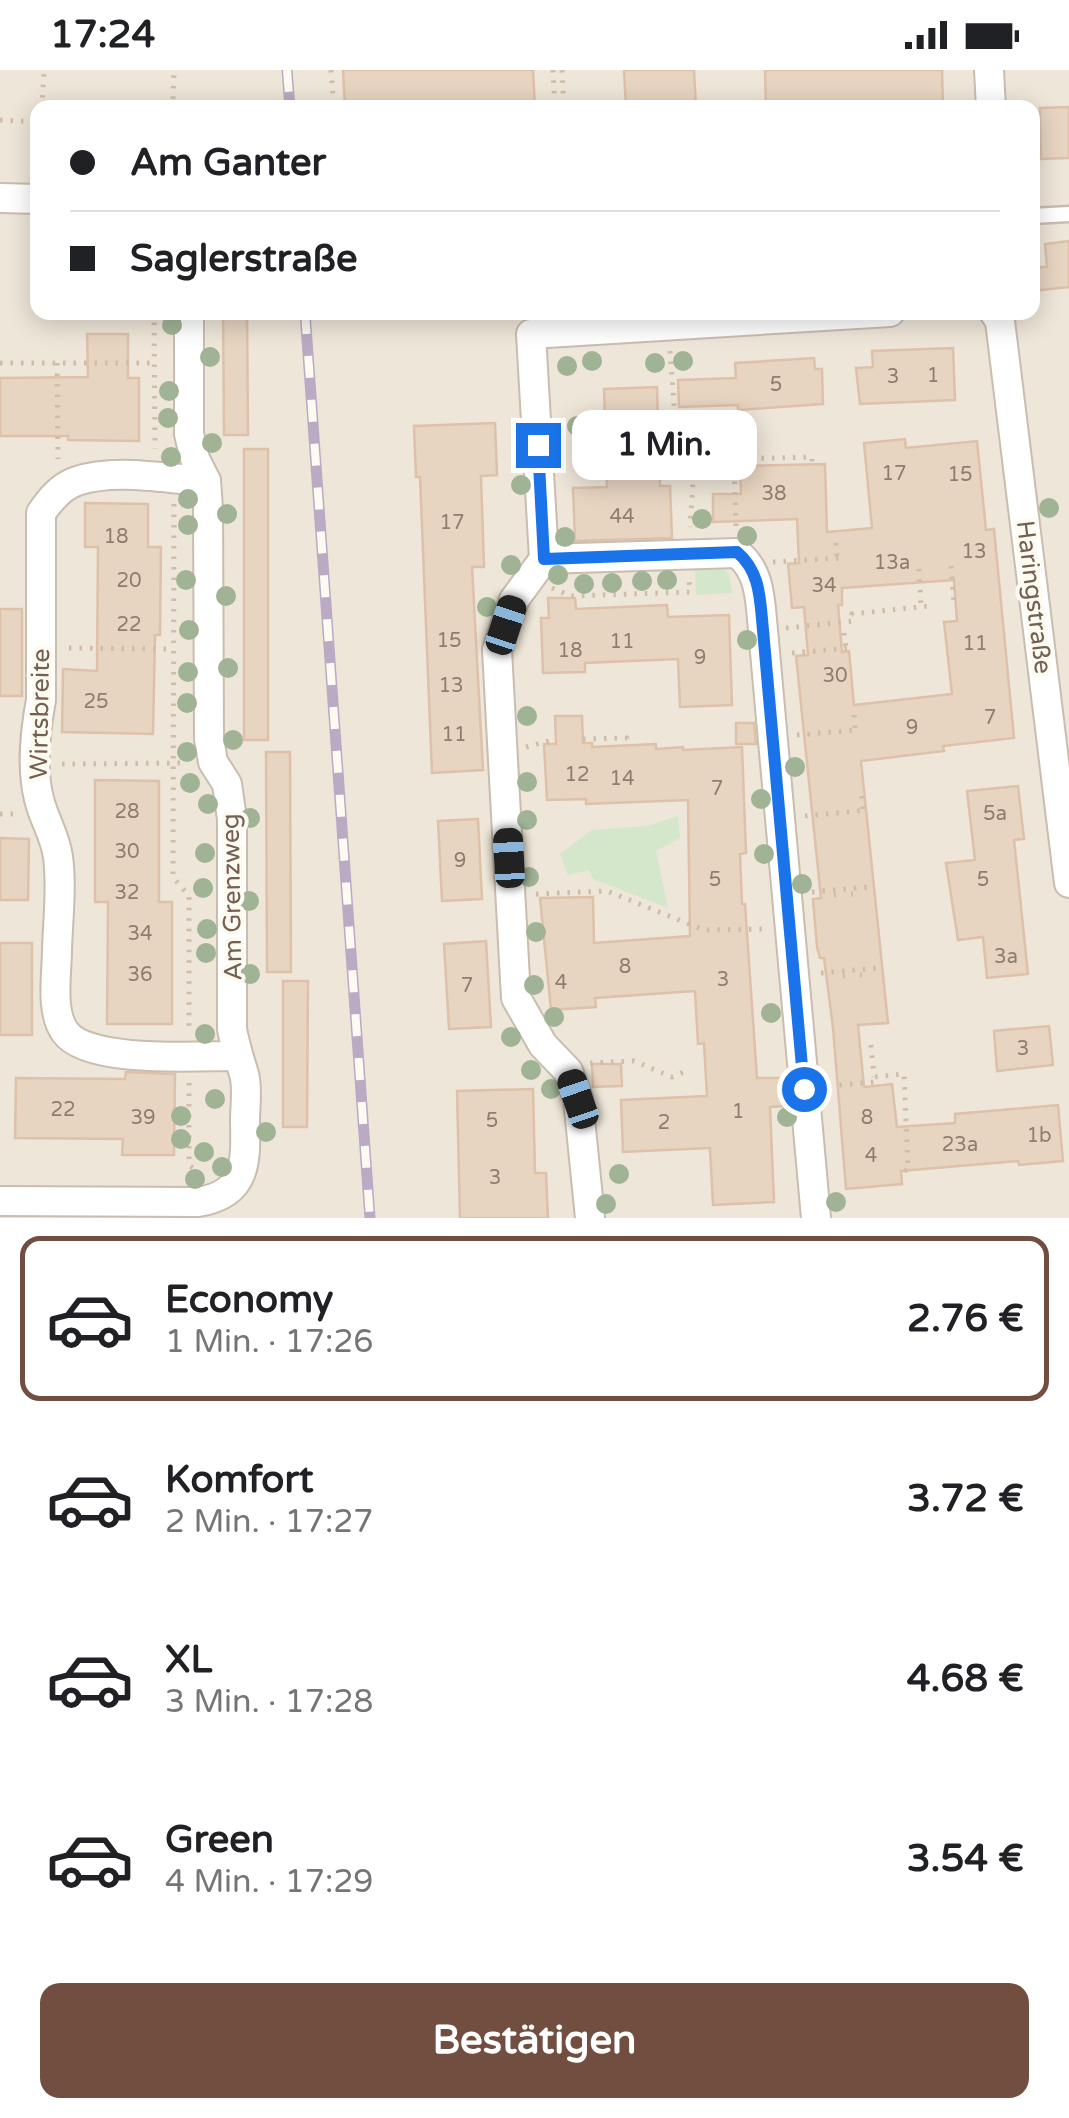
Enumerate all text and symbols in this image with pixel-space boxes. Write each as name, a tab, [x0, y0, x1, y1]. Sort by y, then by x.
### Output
text: 17:24	[50, 12, 155, 58]
text: Am Ganter	[130, 140, 326, 186]
text: Saglerstraße	[130, 236, 357, 282]
house number: 1	[927, 364, 939, 388]
house number: 3	[887, 365, 899, 389]
house number: 5	[770, 373, 782, 397]
callout: 1 Min.	[573, 410, 758, 480]
route end	[516, 423, 561, 468]
text: 1 Min.	[617, 426, 712, 464]
house number: 17	[881, 462, 907, 486]
house number: 15	[947, 463, 973, 487]
house number: 38	[761, 482, 787, 506]
house number: 44	[609, 505, 635, 529]
house number: 17	[439, 511, 465, 535]
street label: Haringstraße	[1010, 519, 1058, 675]
house number: 18	[103, 525, 129, 549]
house number: 13	[961, 540, 987, 564]
house number: 13a	[874, 551, 910, 575]
house number: 20	[116, 569, 142, 593]
house number: 34	[811, 574, 837, 598]
car	[482, 592, 530, 658]
house number: 22	[116, 613, 142, 637]
house number: 15	[436, 629, 462, 653]
house number: 11	[609, 630, 635, 654]
house number: 11	[962, 632, 988, 656]
house number: 18	[557, 639, 583, 663]
house number: 9	[694, 646, 706, 670]
street label: Wirtsbreite	[24, 648, 56, 780]
house number: 30	[822, 664, 848, 688]
house number: 13	[438, 674, 464, 698]
house number: 25	[83, 690, 109, 714]
house number: 7	[984, 706, 996, 730]
house number: 9	[906, 716, 918, 740]
house number: 11	[441, 723, 467, 747]
house number: 12	[564, 763, 590, 787]
house number: 14	[609, 767, 635, 791]
house number: 7	[711, 777, 723, 801]
house number: 28	[114, 800, 140, 824]
house number: 5a	[983, 802, 1007, 826]
street label: Am Grenzweg	[216, 813, 248, 981]
car	[492, 827, 526, 889]
house number: 30	[114, 840, 140, 864]
house number: 9	[454, 849, 466, 873]
house number: 5	[709, 868, 721, 892]
house number: 5	[977, 868, 989, 892]
house number: 32	[114, 881, 140, 905]
house number: 34	[127, 922, 153, 946]
house number: 3a	[994, 945, 1018, 969]
house number: 8	[619, 955, 631, 979]
house number: 36	[127, 963, 153, 987]
house number: 3	[717, 968, 729, 992]
house number: 4	[555, 971, 567, 995]
house number: 7	[461, 974, 473, 998]
house number: 3	[1017, 1037, 1029, 1061]
car	[554, 1066, 602, 1132]
route start	[782, 1067, 827, 1112]
house number: 22	[50, 1098, 76, 1122]
house number: 1	[732, 1100, 744, 1124]
house number: 39	[130, 1106, 156, 1130]
house number: 8	[861, 1106, 873, 1130]
house number: 5	[486, 1109, 498, 1133]
house number: 2	[658, 1111, 670, 1135]
house number: 1b	[1026, 1124, 1052, 1148]
house number: 23a	[942, 1133, 978, 1157]
house number: 4	[865, 1144, 877, 1168]
house number: 3	[489, 1166, 501, 1190]
icon: car	[45, 1274, 135, 1364]
text: Economy	[165, 1277, 333, 1323]
text: 2.76 €	[907, 1296, 1024, 1342]
text: 1 Min. · 17:26	[165, 1323, 373, 1361]
icon: car	[45, 1454, 135, 1544]
text: Komfort	[165, 1457, 314, 1503]
text: 3.72 €	[907, 1476, 1024, 1522]
text: 2 Min. · 17:27	[165, 1503, 373, 1541]
icon: car	[45, 1634, 135, 1724]
text: XL	[165, 1637, 212, 1683]
text: 4.68 €	[907, 1656, 1024, 1702]
text: 3 Min. · 17:28	[165, 1683, 373, 1721]
icon: car	[45, 1814, 135, 1904]
text: Green	[165, 1817, 274, 1863]
text: 3.54 €	[907, 1836, 1024, 1882]
text: 4 Min. · 17:29	[165, 1863, 373, 1901]
button: Bestätigen	[40, 1983, 1029, 2098]

